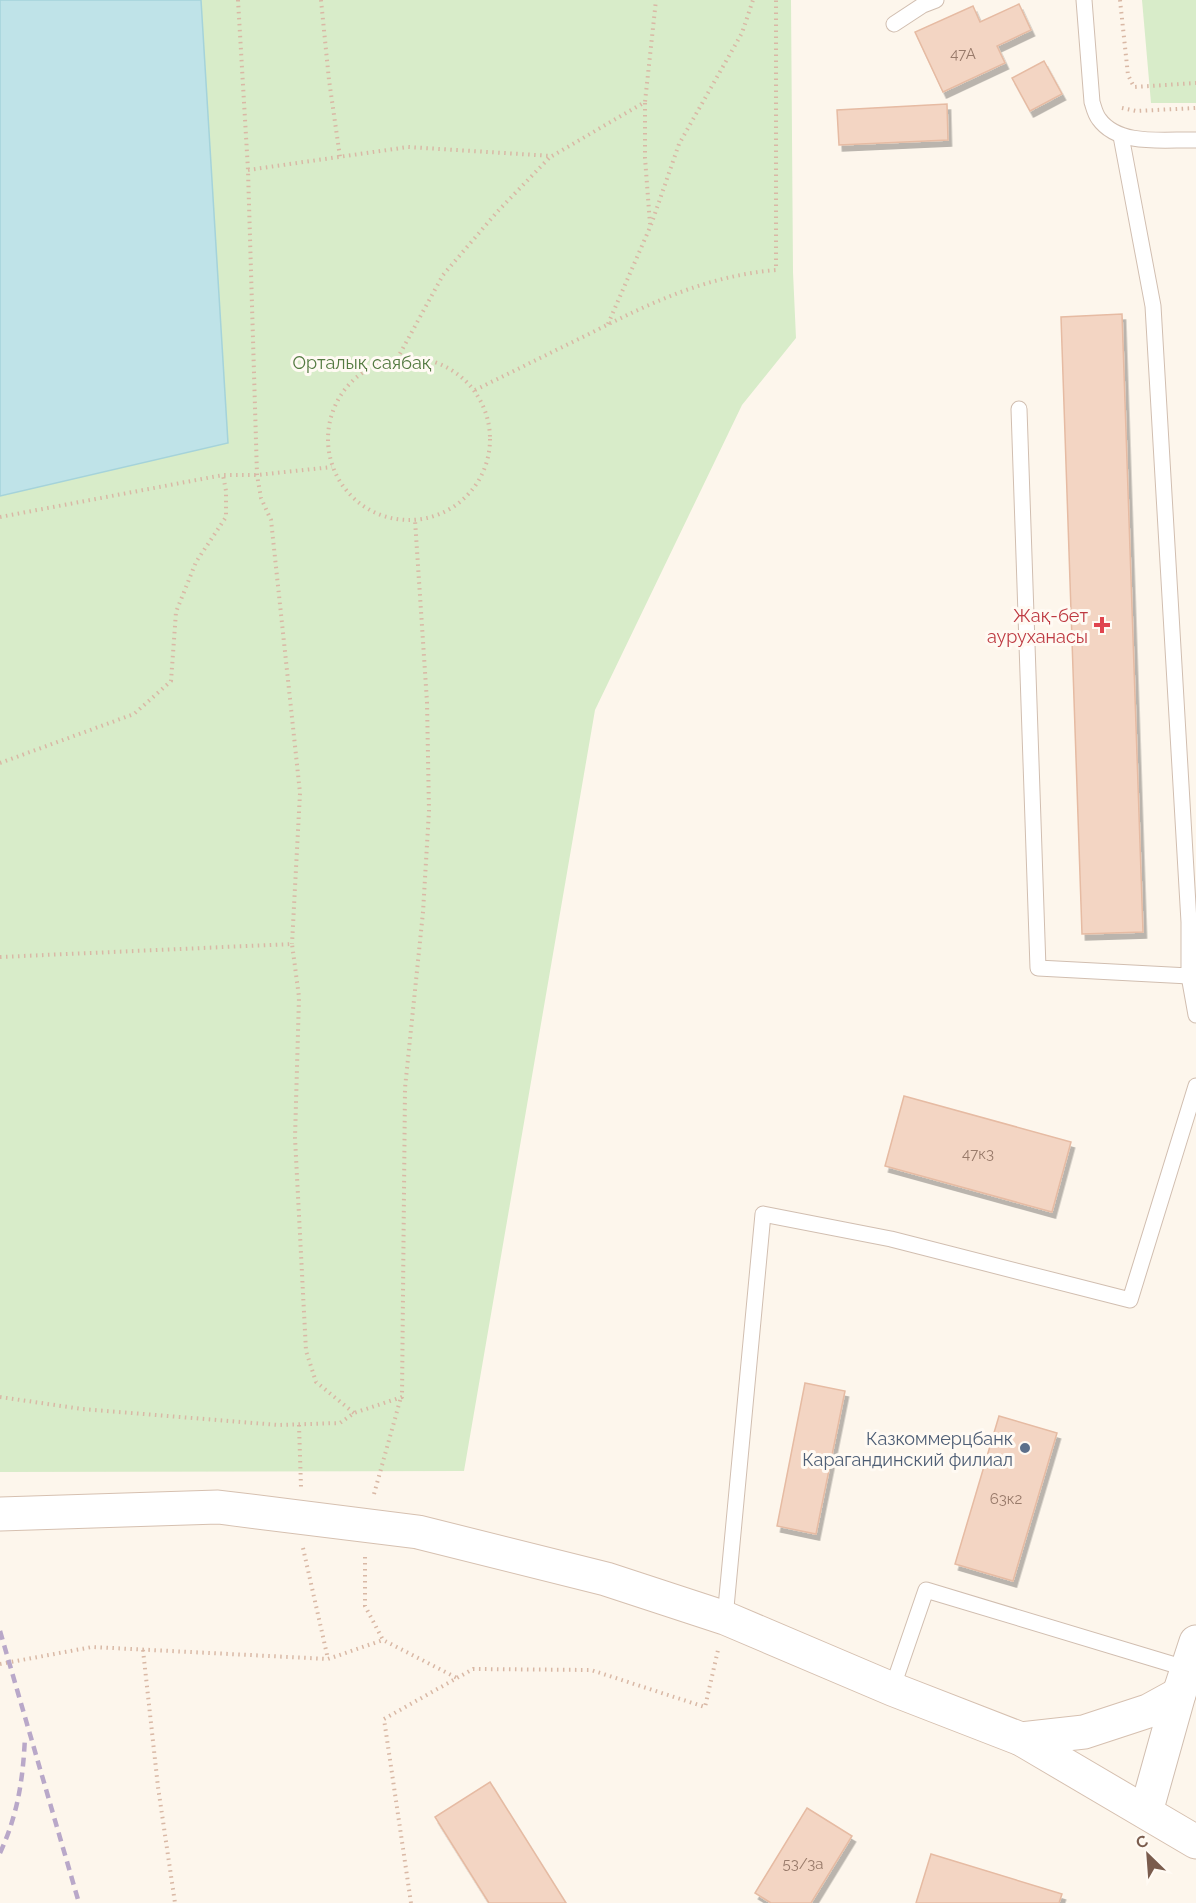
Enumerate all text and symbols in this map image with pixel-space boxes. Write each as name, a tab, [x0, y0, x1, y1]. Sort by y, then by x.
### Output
house number: 47A	[950, 45, 976, 63]
park label: Орталық саябақ	[292, 352, 432, 373]
place label: Жақ-бет ауруханасы	[987, 605, 1088, 647]
marker: Жақ-бет ауруханасы	[1093, 616, 1111, 634]
house number: 47к3	[962, 1145, 994, 1163]
place label: Казкоммерцбанк Карагандинский филиал	[802, 1428, 1013, 1470]
marker: Казкоммерцбанк Карагандинский филиал	[1018, 1441, 1032, 1455]
house number: 63к2	[990, 1490, 1023, 1508]
north arrow	[1118, 1825, 1178, 1885]
text: С	[1133, 1831, 1151, 1853]
house number: 53/3а	[782, 1855, 824, 1873]

